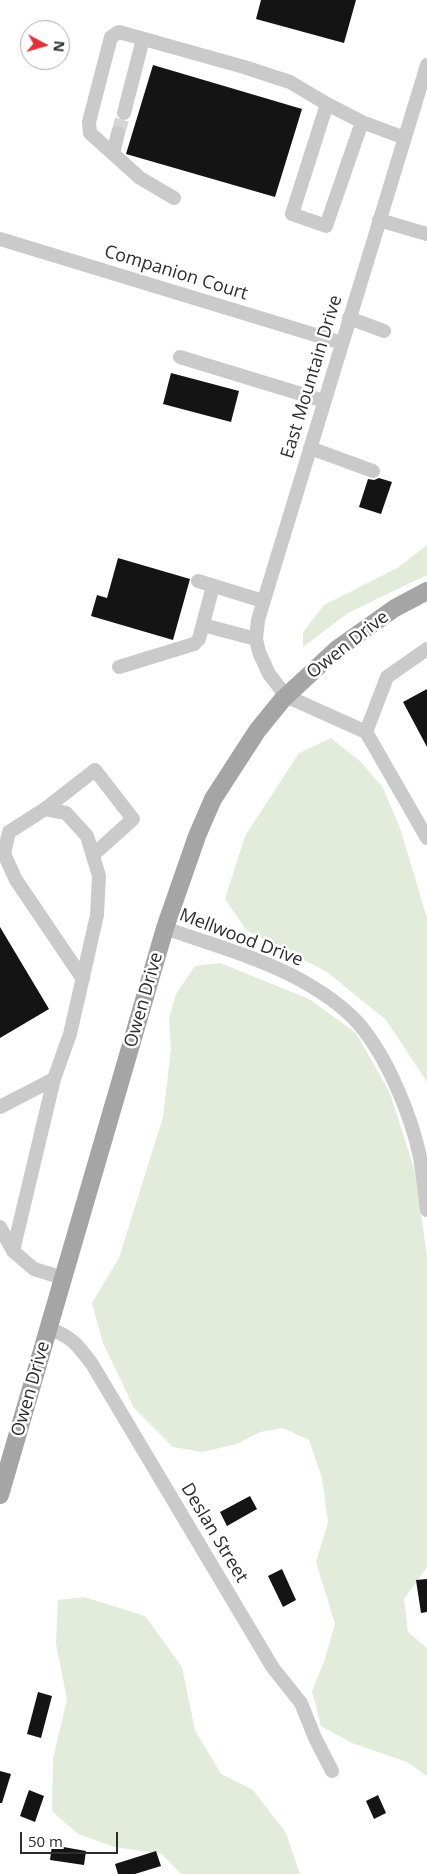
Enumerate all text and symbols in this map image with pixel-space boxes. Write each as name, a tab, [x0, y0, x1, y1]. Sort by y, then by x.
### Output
north arrow	[20, 20, 70, 70]
text: N	[49, 40, 69, 53]
street label: Companion Court	[102, 241, 250, 305]
street label: East Mountain Drive	[277, 293, 347, 461]
street label: Owen Drive	[303, 606, 393, 684]
street label: Mellwood Drive	[176, 904, 306, 972]
street label: Owen Drive	[120, 950, 168, 1050]
street label: Owen Drive	[7, 1339, 55, 1439]
street label: Deslan Street	[176, 1479, 252, 1587]
scale bar	[22, 1822, 120, 1854]
text: 50 m	[28, 1831, 63, 1851]

